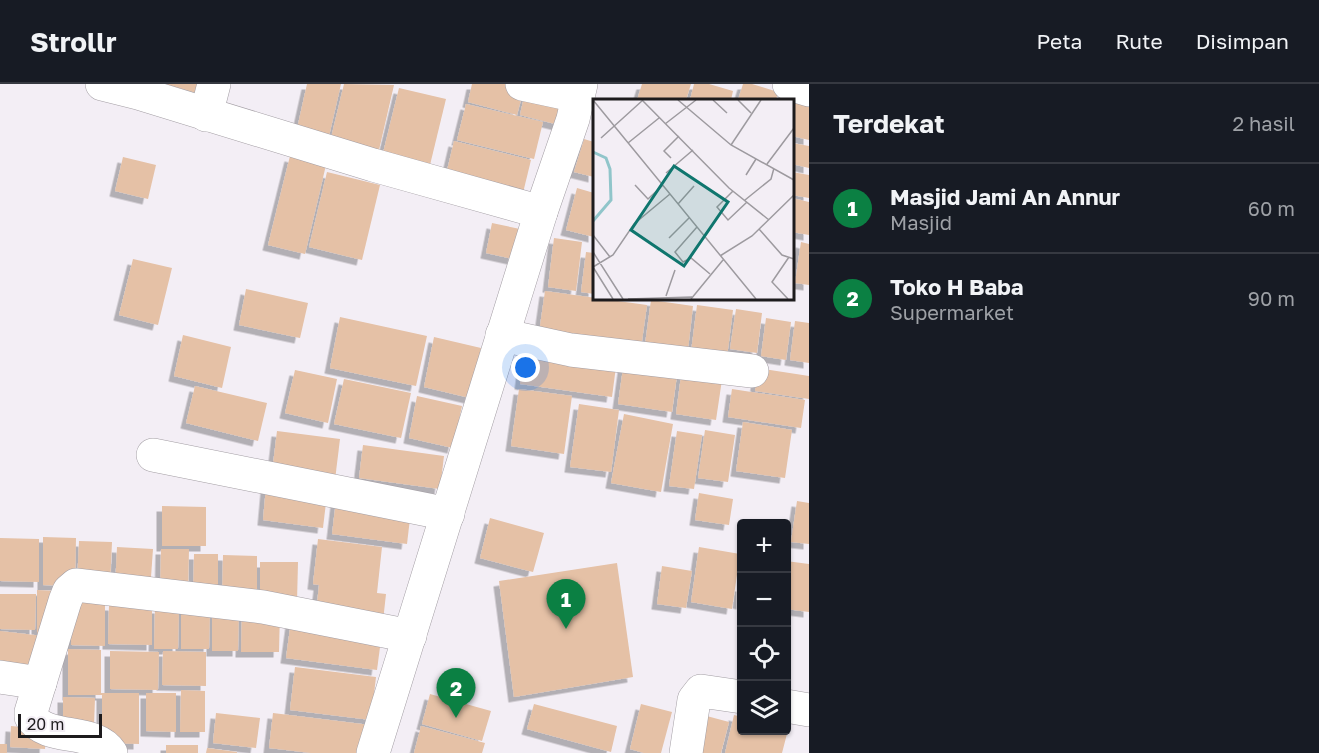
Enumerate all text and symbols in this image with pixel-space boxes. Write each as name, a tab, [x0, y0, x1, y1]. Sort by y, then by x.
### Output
text: Strollr	[30, 25, 117, 58]
text: Peta	[1036, 28, 1082, 54]
text: Rute	[1115, 28, 1163, 54]
text: Disimpan	[1196, 28, 1289, 54]
inset map	[593, 99, 794, 300]
text: Terdekat	[833, 108, 945, 139]
text: 2 hasil	[1232, 111, 1295, 135]
text: Masjid Jami An Annur	[890, 183, 1120, 210]
text: 1	[847, 196, 858, 220]
text: 60 m	[1248, 196, 1295, 220]
text: Masjid	[890, 210, 952, 234]
text: Toko H Baba	[890, 273, 1024, 300]
text: 2	[846, 286, 859, 310]
text: 90 m	[1248, 286, 1295, 310]
text: Supermarket	[890, 300, 1014, 324]
your location	[511, 353, 540, 382]
map controls	[737, 519, 791, 735]
button: +	[737, 519, 791, 573]
button: −	[737, 573, 791, 627]
pin: 1	[546, 580, 586, 629]
button: locate	[737, 627, 791, 681]
pin: 2	[436, 668, 476, 718]
button: layers	[737, 681, 791, 735]
scale bar	[18, 711, 102, 738]
text: 20 m	[27, 714, 64, 734]

